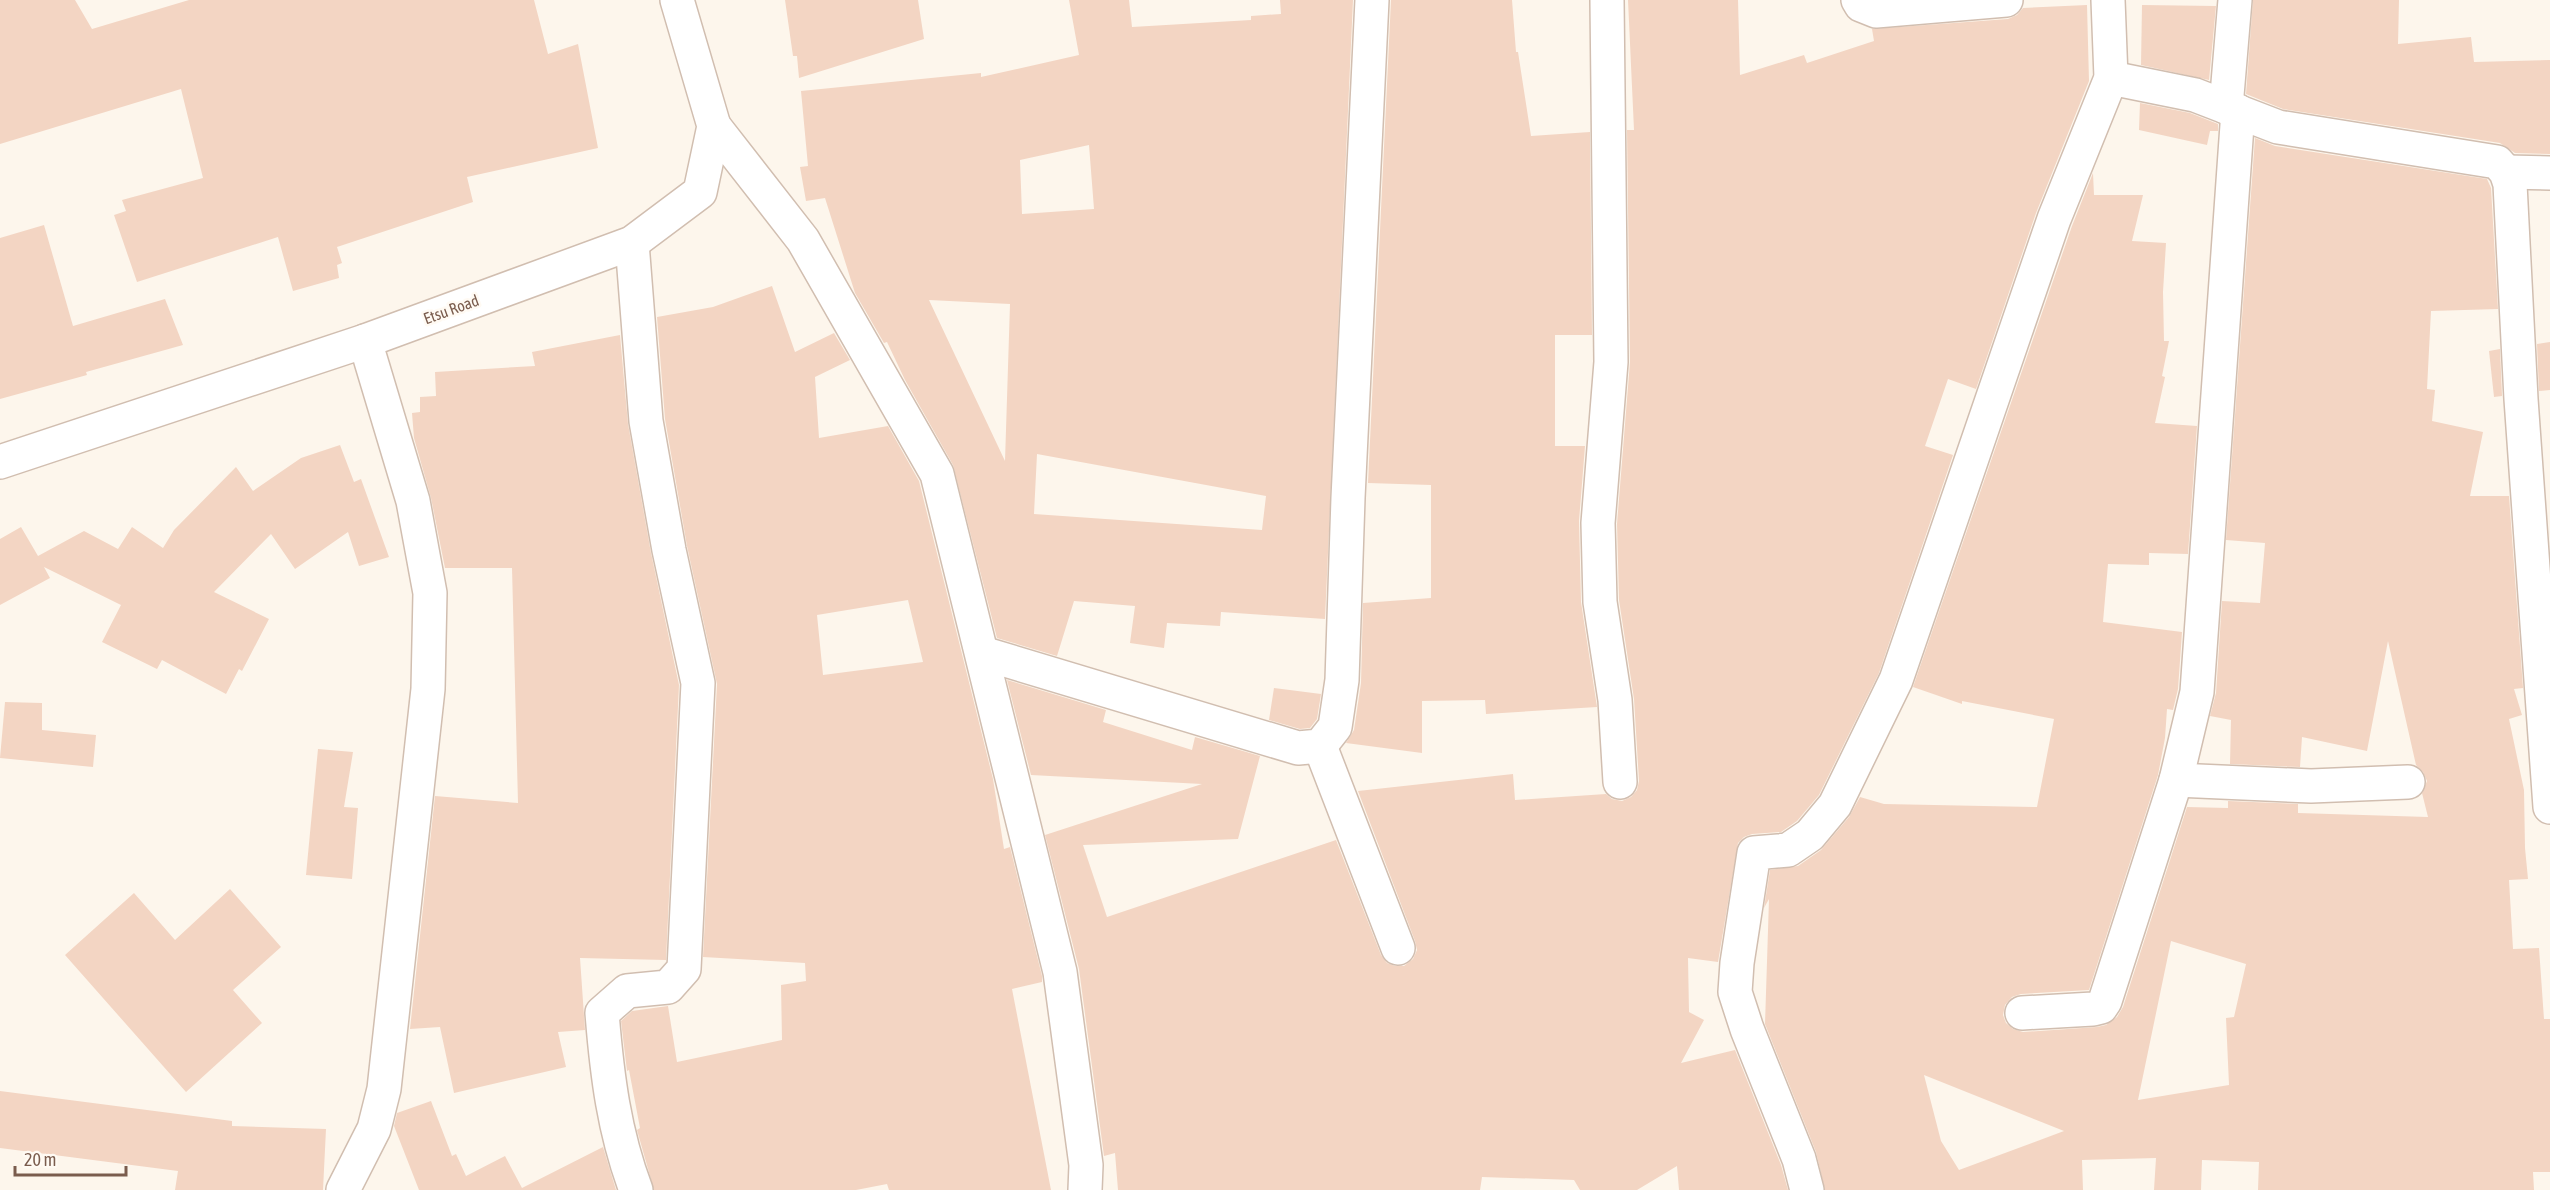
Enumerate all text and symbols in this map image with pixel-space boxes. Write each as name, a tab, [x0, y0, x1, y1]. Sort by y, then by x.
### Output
street label: Etsu Road	[421, 291, 481, 327]
scale bar	[15, 1139, 126, 1177]
text: 20 m	[24, 1149, 56, 1170]

